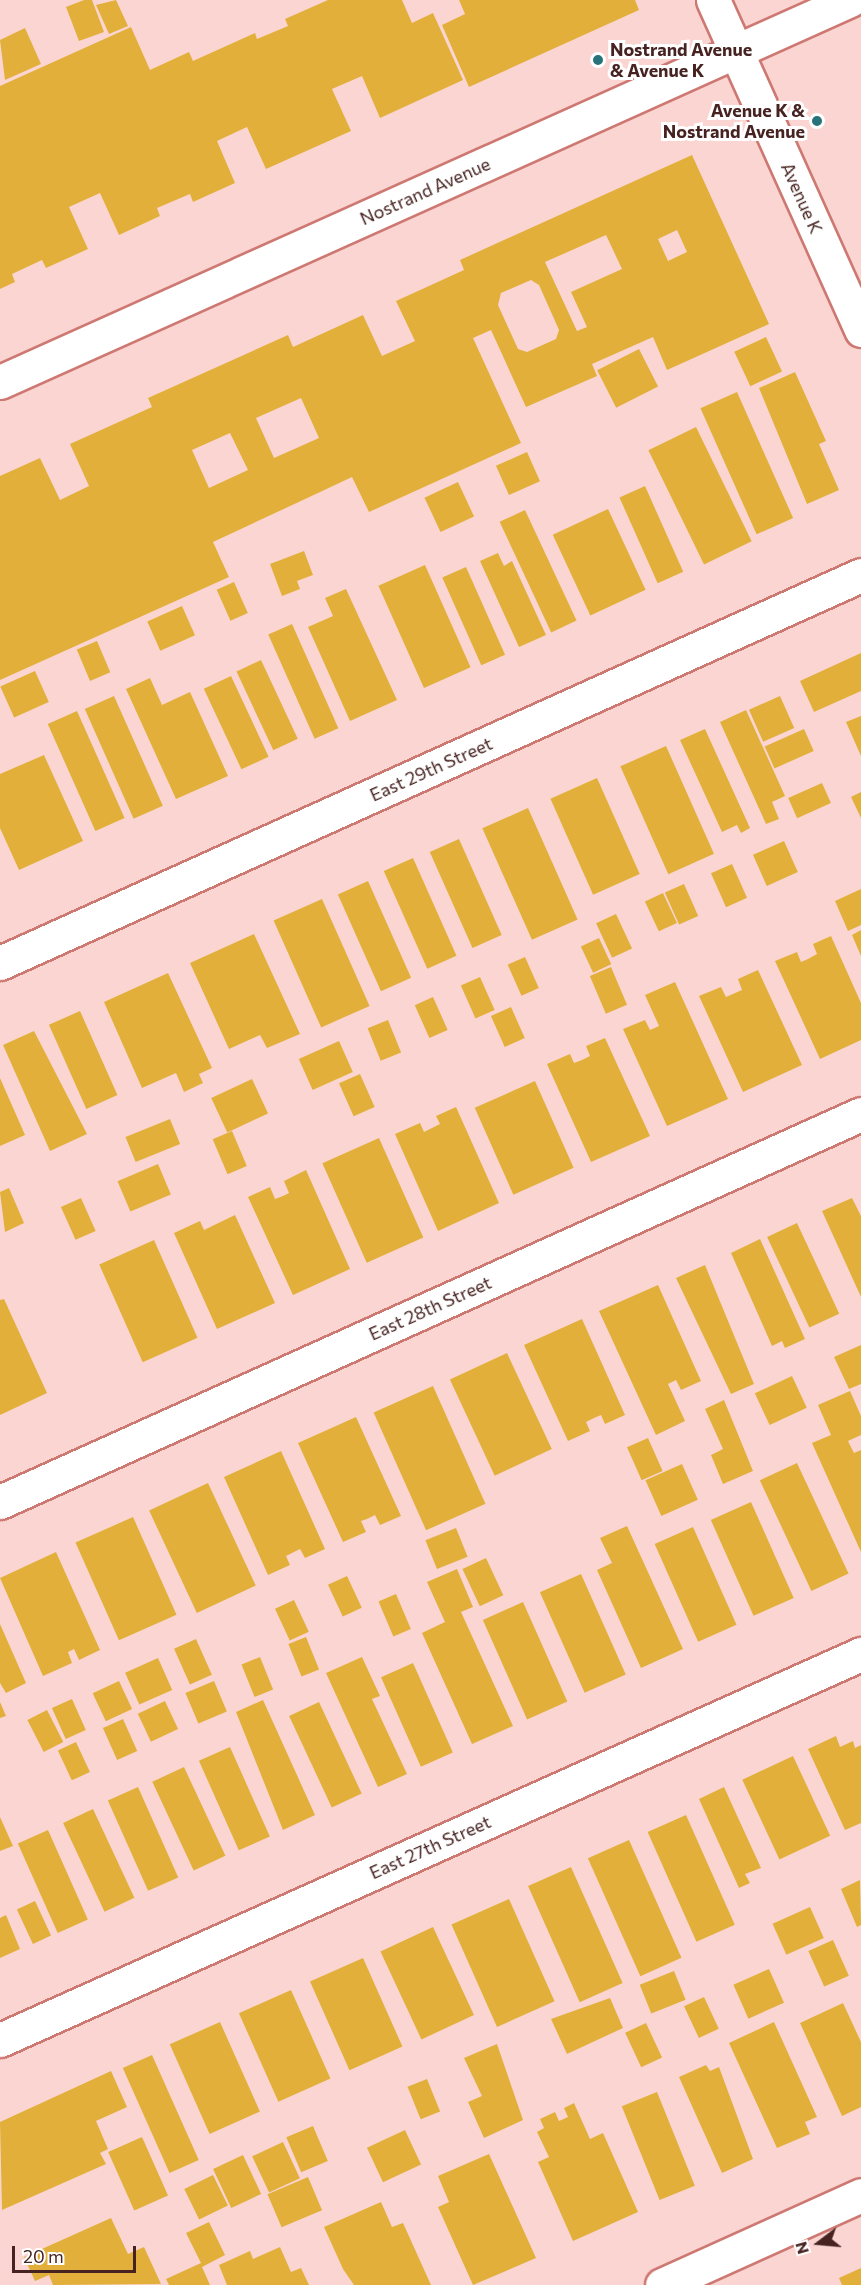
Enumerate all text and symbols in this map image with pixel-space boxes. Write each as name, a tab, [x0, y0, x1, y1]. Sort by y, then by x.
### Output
place label: Nostrand Avenue & Avenue K	[610, 39, 752, 82]
marker: Nostrand Avenue & Avenue K	[591, 53, 605, 67]
place label: Avenue K & Nostrand Avenue	[663, 100, 805, 142]
marker: Avenue K & Nostrand Avenue	[810, 114, 824, 128]
street label: Nostrand Avenue	[357, 153, 493, 229]
street label: Avenue K	[777, 159, 827, 237]
street label: East 29th Street	[366, 732, 496, 806]
street label: East 28th Street	[365, 1271, 495, 1345]
street label: East 27th Street	[366, 1811, 494, 1883]
north arrow	[789, 2213, 849, 2273]
scale bar	[15, 2234, 140, 2272]
text: N	[790, 2240, 812, 2256]
text: 20 m	[23, 2245, 64, 2267]

